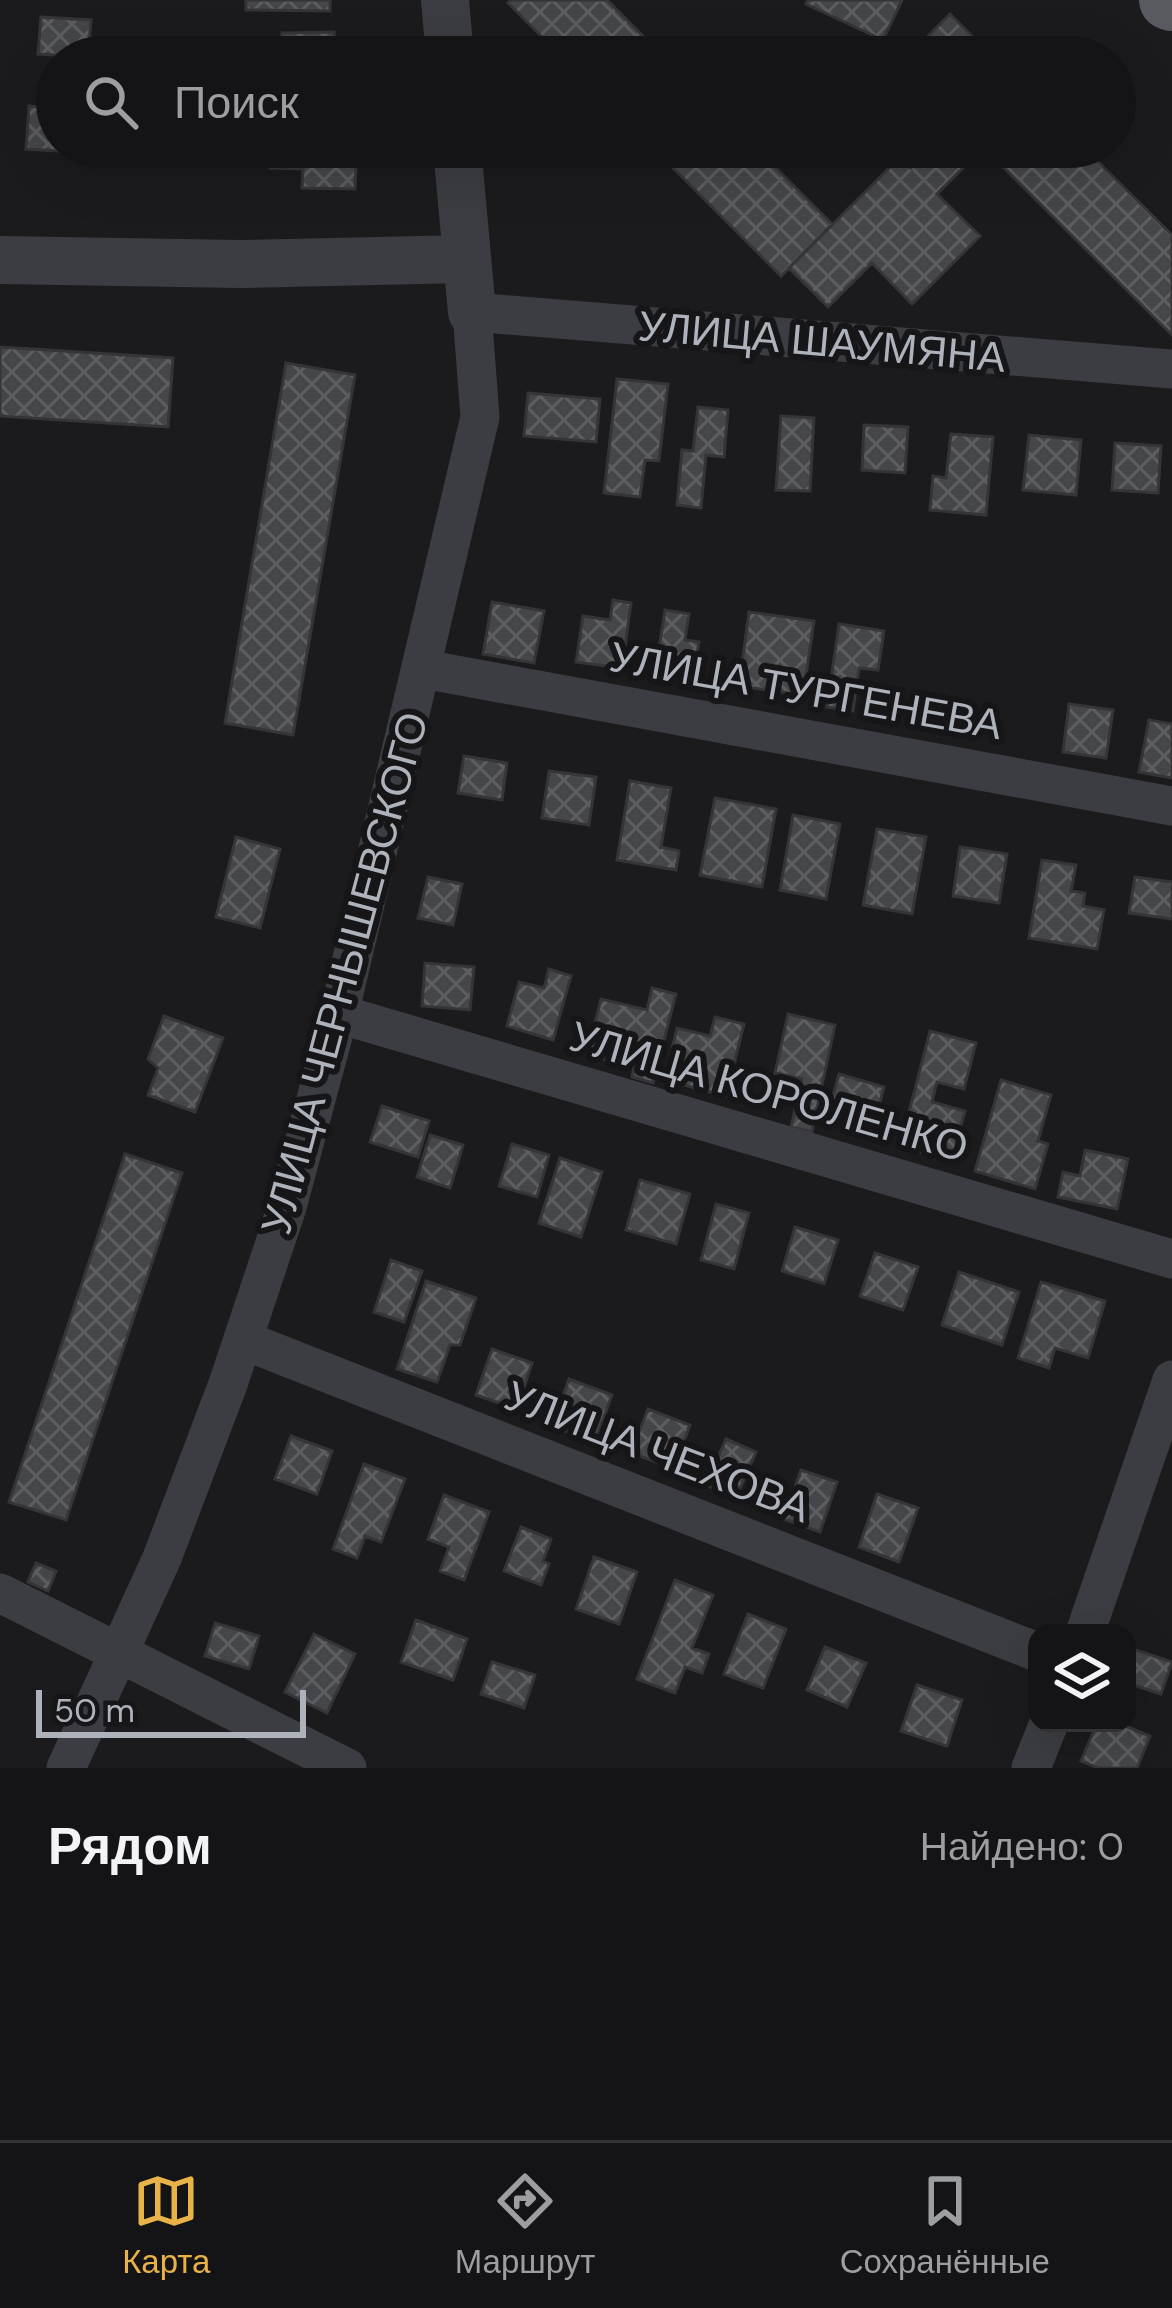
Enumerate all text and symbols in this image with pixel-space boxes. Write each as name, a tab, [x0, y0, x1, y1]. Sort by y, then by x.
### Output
search box	[36, 36, 1136, 168]
icon: search	[78, 69, 144, 135]
text: Поиск	[174, 73, 299, 132]
street label: УЛИЦА ШАУМЯНА	[636, 298, 1008, 385]
street label: УЛИЦА ТУРГЕНЕВА	[605, 629, 1006, 752]
street label: УЛИЦА ЧЕРНЫШЕВСКОГО	[248, 706, 441, 1240]
street label: УЛИЦА КОРОЛЕНКО	[563, 1008, 974, 1175]
street label: УЛИЦА ЧЕХОВА	[497, 1368, 819, 1535]
map controls	[1028, 1624, 1136, 1732]
button: layers	[1028, 1624, 1136, 1732]
scale bar	[36, 1684, 306, 1737]
text: 50 m	[54, 1689, 135, 1732]
text: Рядом	[48, 1813, 212, 1880]
text: Найдено: 0	[920, 1821, 1124, 1872]
tab: Карта	[122, 2168, 210, 2283]
tab: Маршрут	[455, 2168, 595, 2283]
tab: Сохранённые	[840, 2168, 1050, 2283]

